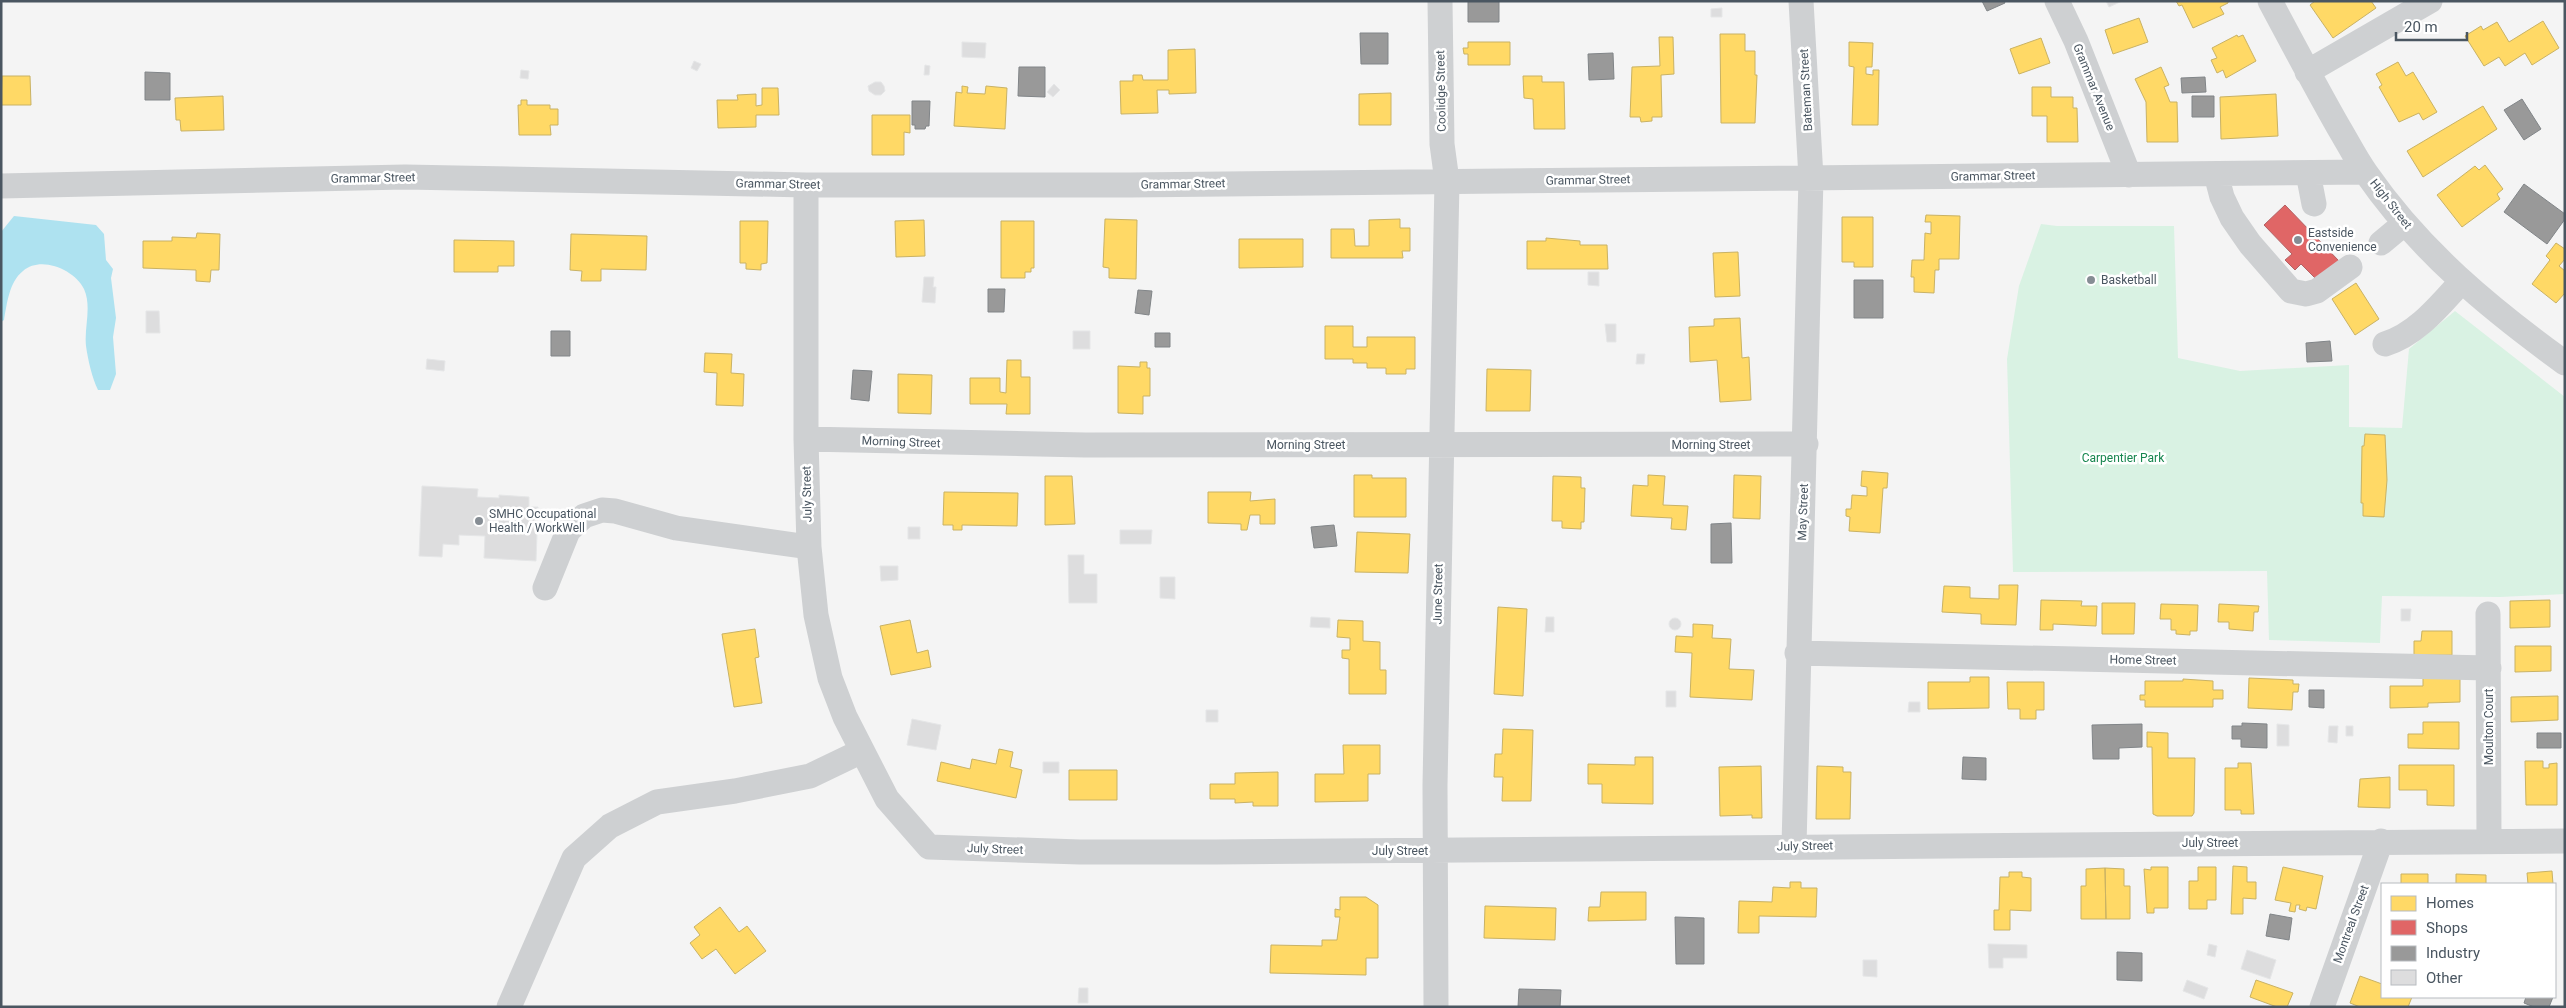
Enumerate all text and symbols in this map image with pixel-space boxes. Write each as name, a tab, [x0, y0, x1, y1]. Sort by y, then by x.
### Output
scale bar	[2396, 10, 2467, 42]
text: 20 m	[2404, 18, 2438, 36]
street label: Grammar Avenue	[2070, 42, 2118, 132]
street label: Bateman Street	[1797, 48, 1815, 132]
street label: Coolidge Street	[1433, 50, 1449, 132]
street label: Grammar Street	[1950, 168, 2036, 184]
street label: Grammar Street	[330, 170, 416, 186]
street label: Grammar Street	[1545, 172, 1631, 188]
street label: Grammar Street	[735, 176, 821, 192]
street label: Grammar Street	[1140, 176, 1226, 192]
street label: High Street	[2367, 176, 2415, 232]
place label: Eastside Convenience	[2308, 226, 2377, 254]
marker: Eastside Convenience	[2292, 234, 2304, 246]
place label: Basketball	[2101, 273, 2157, 287]
marker: Basketball	[2085, 274, 2097, 286]
street label: Morning Street	[861, 434, 941, 450]
street label: Morning Street	[1267, 438, 1346, 452]
street label: Morning Street	[1672, 438, 1751, 452]
park label: Carpentier Park	[2082, 451, 2165, 465]
street label: July Street	[800, 466, 814, 522]
street label: May Street	[1795, 483, 1811, 541]
place label: SMHC Occupational Health / WorkWell	[489, 507, 596, 535]
marker: SMHC Occupational Health / WorkWell	[473, 515, 485, 527]
street label: June Street	[1430, 563, 1446, 625]
street label: Home Street	[2109, 652, 2177, 668]
street label: Moulton Court	[2482, 689, 2496, 765]
street label: July Street	[2182, 836, 2238, 850]
street label: July Street	[1777, 839, 1833, 853]
street label: July Street	[967, 841, 1024, 857]
street label: July Street	[1372, 844, 1428, 858]
street label: Montreal Street	[2330, 883, 2372, 965]
legend	[2381, 883, 2556, 998]
text: Homes	[2426, 894, 2474, 912]
text: Shops	[2426, 919, 2468, 937]
text: Industry	[2426, 944, 2480, 962]
text: Other	[2426, 969, 2463, 987]

